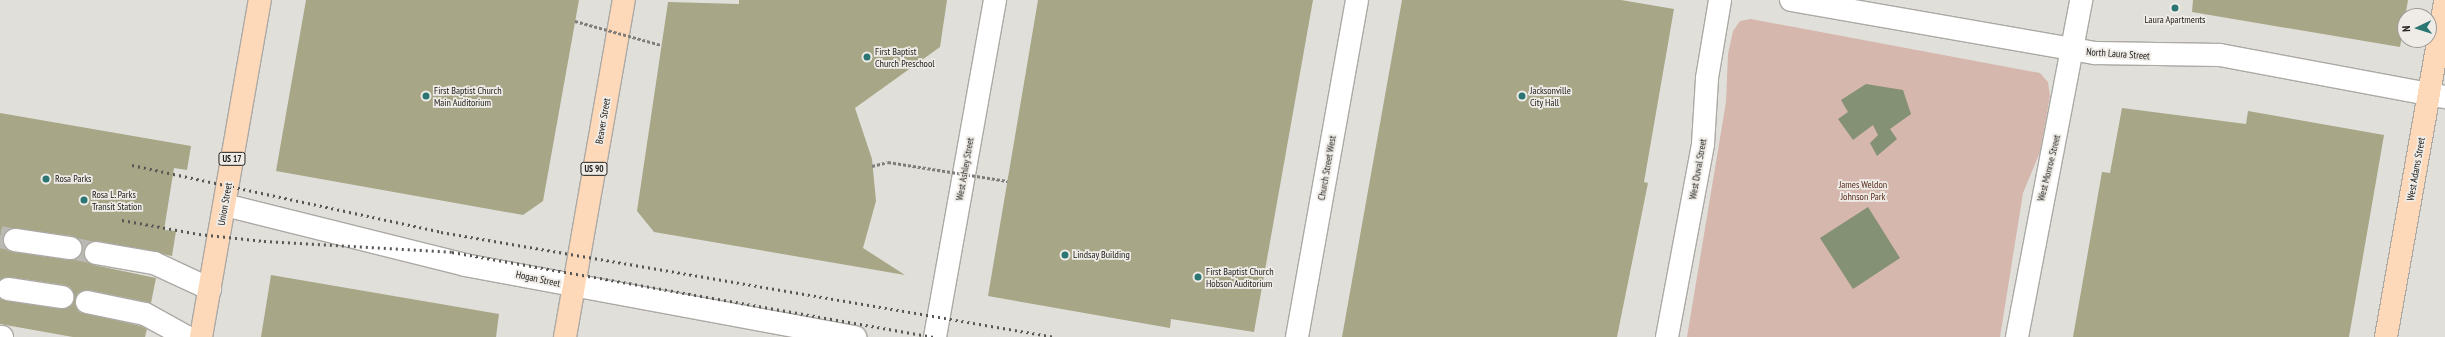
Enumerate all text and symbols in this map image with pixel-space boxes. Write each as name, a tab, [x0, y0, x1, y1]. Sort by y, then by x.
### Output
marker: Laura Apartments	[2170, 3, 2180, 13]
north arrow	[2397, 8, 2437, 48]
place label: Laura Apartments	[2144, 14, 2206, 26]
text: N	[2399, 25, 2413, 32]
place label: First Baptist Church Preschool	[875, 45, 935, 68]
street label: North Laura Street	[2086, 46, 2150, 62]
marker: First Baptist Church Preschool	[862, 52, 872, 62]
place label: First Baptist Church Main Auditorium	[434, 84, 502, 108]
place label: Jacksonville City Hall	[1530, 84, 1571, 108]
marker: First Baptist Church Main Auditorium	[421, 91, 431, 101]
marker: Jacksonville City Hall	[1517, 91, 1527, 101]
street label: Beaver Street	[593, 97, 613, 145]
street label: West Monroe Street	[2035, 134, 2063, 202]
street label: Church Street West	[1315, 135, 1339, 201]
street label: West Ashley Street	[954, 136, 976, 202]
street label: West Adams Street	[2404, 136, 2428, 202]
street label: West Duval Street	[1687, 138, 1709, 200]
road number: US 17	[218, 152, 246, 166]
road number: US 90	[580, 162, 608, 176]
marker: Rosa Parks	[40, 173, 52, 185]
place label: Rosa Parks	[55, 173, 91, 185]
park label: James Weldon Johnson Park	[1839, 178, 1887, 202]
street label: Union Street	[215, 182, 235, 226]
place label: Rosa L. Parks Transit Station	[92, 188, 142, 212]
marker: Rosa L. Parks Transit Station	[79, 195, 89, 205]
place label: Lindsay Building	[1073, 249, 1130, 261]
marker: Lindsay Building	[1060, 250, 1070, 260]
place label: First Baptist Church Hobson Auditorium	[1206, 265, 1274, 288]
street label: Hogan Street	[515, 268, 561, 290]
marker: First Baptist Church Hobson Auditorium	[1193, 272, 1203, 282]

